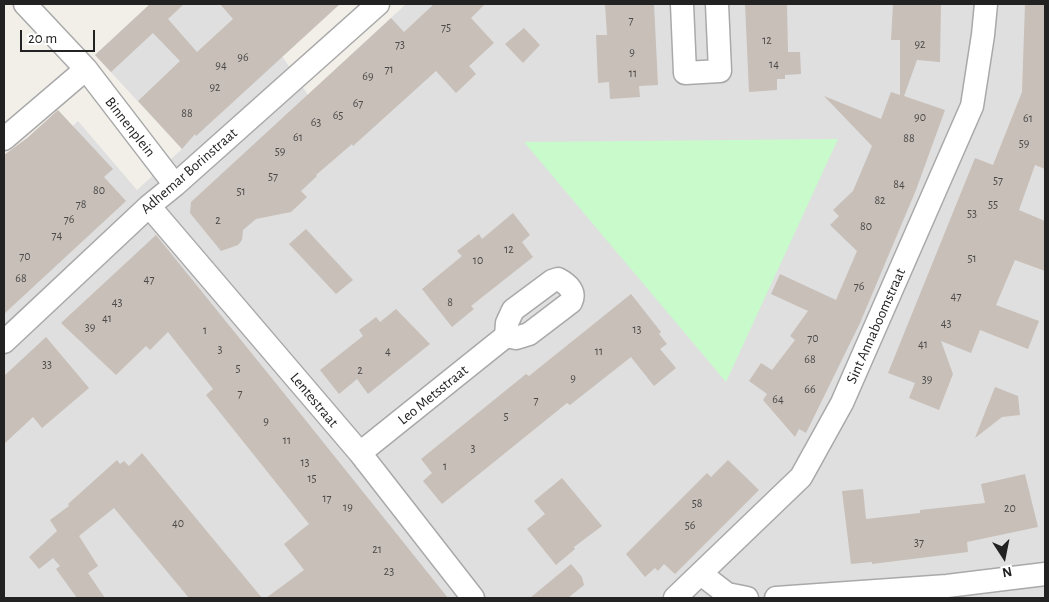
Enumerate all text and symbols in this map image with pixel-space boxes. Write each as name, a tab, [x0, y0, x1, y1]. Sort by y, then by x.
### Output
house number: 7	[628, 13, 634, 27]
scale bar	[22, 20, 98, 52]
house number: 75	[441, 20, 451, 34]
text: 20 m	[28, 31, 57, 46]
house number: 12	[762, 33, 772, 47]
house number: 73	[395, 37, 405, 51]
house number: 92	[914, 37, 926, 51]
house number: 9	[629, 45, 635, 59]
house number: 96	[237, 50, 249, 64]
house number: 14	[769, 57, 779, 71]
house number: 94	[215, 58, 227, 72]
house number: 71	[384, 62, 394, 76]
house number: 11	[629, 66, 637, 80]
house number: 69	[362, 69, 374, 83]
house number: 92	[209, 80, 221, 94]
street label: Binnenplein	[101, 93, 159, 161]
house number: 67	[353, 96, 363, 110]
house number: 88	[181, 106, 193, 120]
house number: 65	[333, 108, 343, 122]
house number: 90	[914, 110, 926, 124]
house number: 61	[1023, 111, 1033, 125]
house number: 63	[311, 115, 321, 129]
street label: Adhemar Borinstraat	[137, 124, 241, 218]
house number: 61	[293, 130, 303, 144]
house number: 88	[903, 131, 915, 145]
house number: 59	[1019, 136, 1029, 150]
house number: 59	[275, 144, 285, 158]
house number: 57	[268, 169, 278, 183]
house number: 57	[993, 173, 1003, 187]
house number: 84	[893, 177, 905, 191]
house number: 80	[93, 183, 105, 197]
house number: 51	[236, 184, 246, 198]
house number: 82	[874, 193, 886, 207]
house number: 78	[76, 197, 86, 211]
house number: 55	[988, 197, 998, 211]
house number: 53	[967, 206, 977, 220]
house number: 76	[64, 212, 74, 226]
house number: 2	[215, 213, 221, 227]
house number: 80	[860, 219, 872, 233]
house number: 74	[52, 228, 62, 242]
house number: 12	[504, 242, 514, 256]
house number: 70	[19, 249, 31, 263]
house number: 51	[967, 251, 977, 265]
house number: 10	[473, 253, 483, 267]
street label: Sint Annaboomstraat	[842, 265, 910, 387]
house number: 68	[15, 271, 27, 285]
house number: 47	[144, 272, 154, 286]
house number: 76	[854, 279, 864, 293]
house number: 47	[951, 289, 961, 303]
house number: 43	[112, 295, 122, 309]
house number: 8	[447, 295, 453, 309]
house number: 41	[102, 311, 112, 325]
house number: 43	[941, 316, 951, 330]
house number: 39	[85, 320, 95, 334]
house number: 13	[632, 322, 642, 336]
house number: 1	[203, 323, 207, 337]
house number: 70	[807, 331, 819, 345]
house number: 41	[918, 337, 928, 351]
house number: 3	[218, 342, 222, 356]
house number: 4	[385, 344, 391, 358]
house number: 11	[595, 344, 603, 358]
house number: 68	[804, 352, 816, 366]
house number: 33	[42, 357, 52, 371]
house number: 5	[235, 361, 241, 375]
street label: Leo Metsstraat	[394, 361, 472, 429]
house number: 2	[357, 363, 363, 377]
street label: Lentestraat	[286, 369, 342, 431]
house number: 9	[570, 371, 576, 385]
house number: 39	[922, 372, 932, 386]
house number: 66	[804, 382, 816, 396]
house number: 7	[237, 386, 243, 400]
house number: 64	[772, 392, 784, 406]
house number: 7	[533, 393, 539, 407]
house number: 5	[503, 409, 509, 423]
house number: 9	[263, 414, 269, 428]
house number: 11	[283, 433, 291, 447]
house number: 3	[471, 441, 475, 455]
house number: 13	[300, 455, 310, 469]
house number: 1	[443, 459, 447, 473]
house number: 15	[307, 471, 317, 485]
house number: 17	[322, 491, 332, 505]
house number: 58	[692, 496, 702, 510]
house number: 19	[343, 500, 353, 514]
house number: 20	[1004, 501, 1016, 515]
house number: 40	[172, 516, 184, 530]
house number: 56	[685, 518, 695, 532]
north arrow	[979, 532, 1029, 582]
house number: 37	[914, 535, 924, 549]
house number: 21	[372, 542, 382, 556]
house number: 23	[384, 564, 394, 578]
text: N	[1001, 564, 1013, 580]

